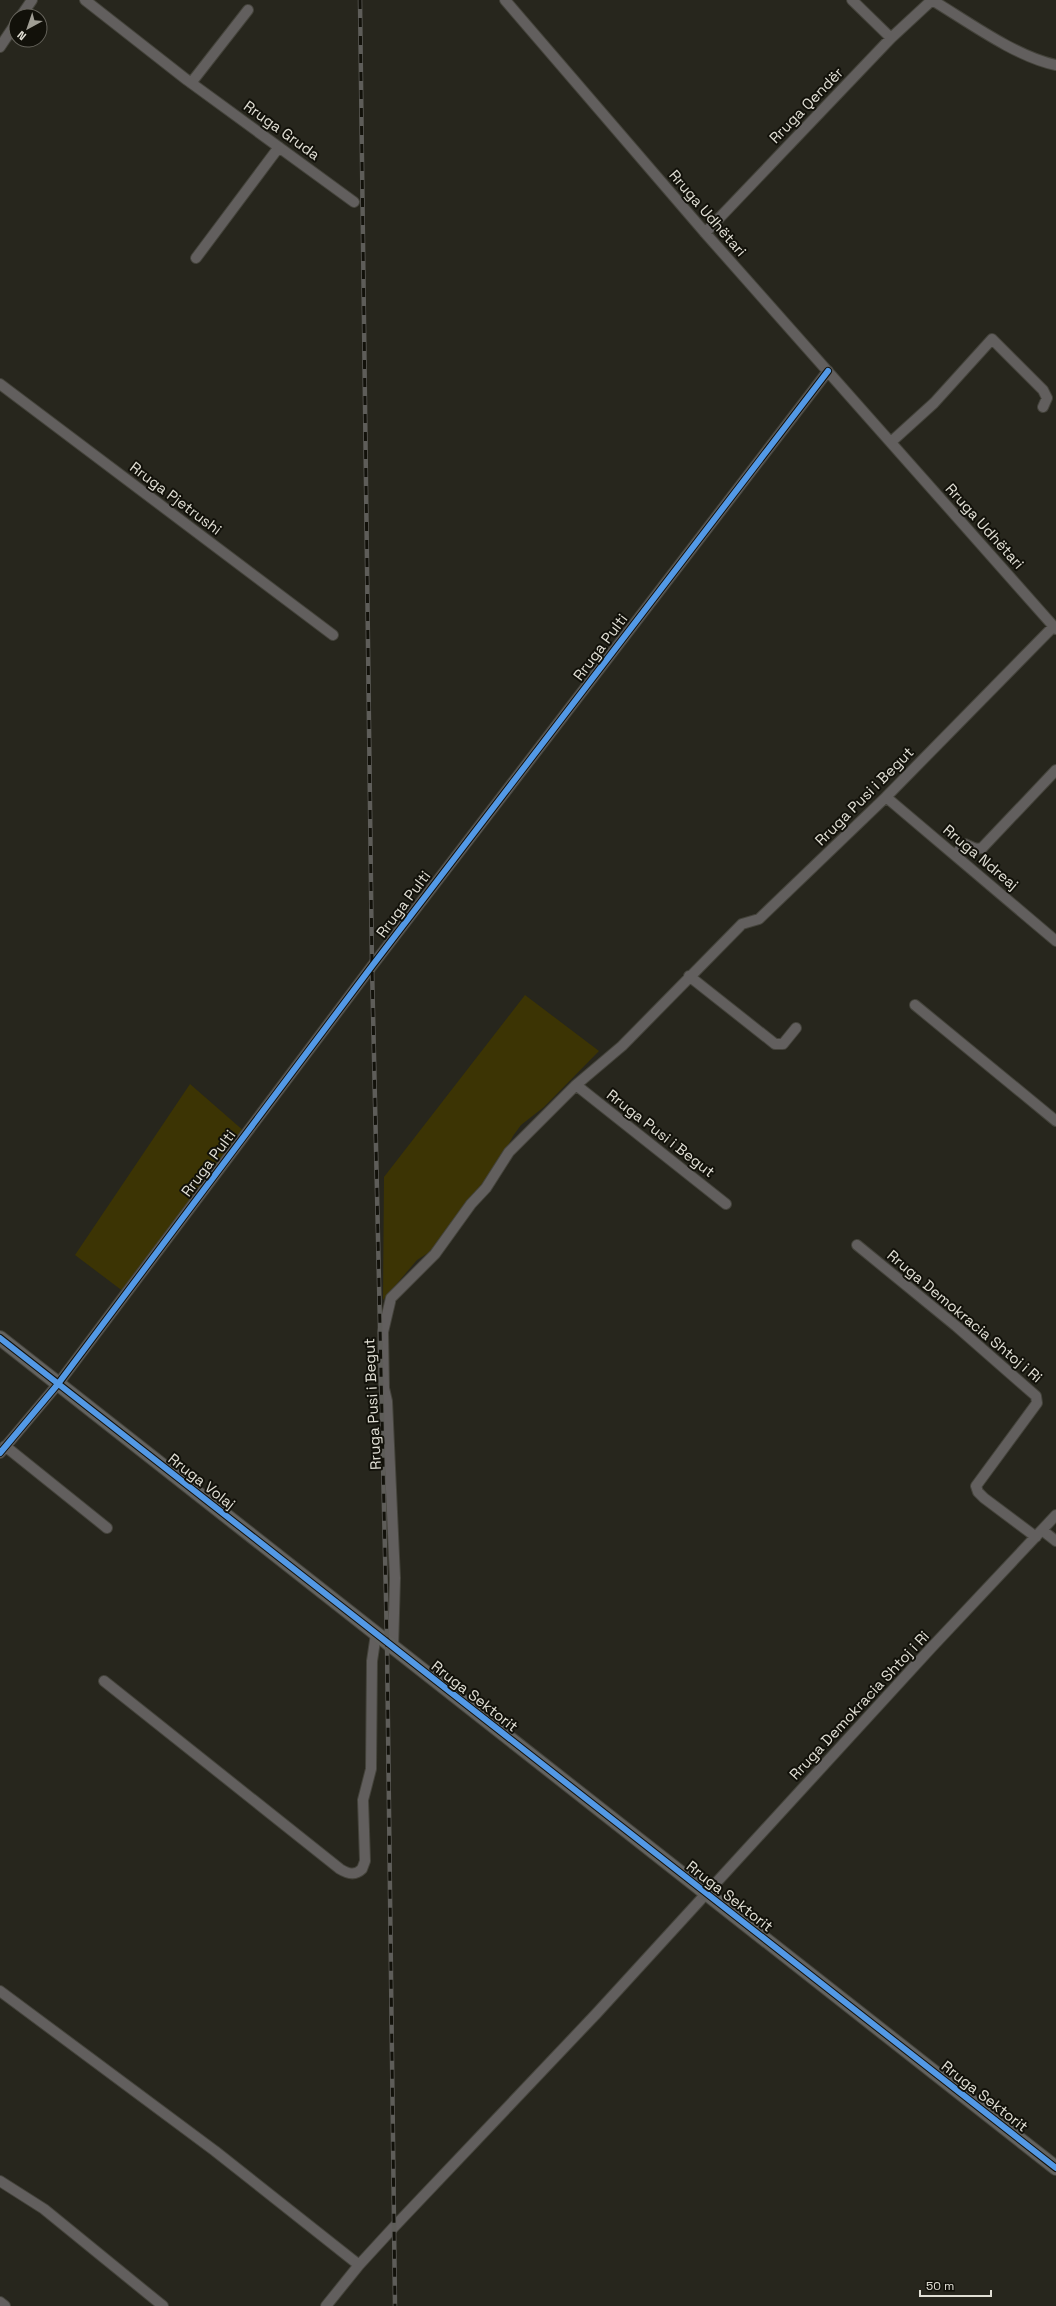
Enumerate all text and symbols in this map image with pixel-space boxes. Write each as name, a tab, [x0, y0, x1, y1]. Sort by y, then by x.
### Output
north arrow	[8, 8, 48, 48]
text: N	[14, 28, 29, 43]
street label: Rruga Qendër	[765, 63, 847, 147]
street label: Rruga Gruda	[240, 96, 324, 164]
street label: Rruga Udhëtari	[665, 166, 751, 260]
street label: Rruga Pjetrushi	[126, 457, 226, 539]
street label: Rruga Udhëtari	[942, 479, 1028, 573]
street label: Rruga Pulti	[569, 610, 631, 684]
street label: Rruga Pusi i Begut	[811, 743, 917, 849]
street label: Rruga Ndreaj	[939, 820, 1023, 894]
street label: Rruga Pulti	[372, 867, 434, 941]
street label: Rruga Pusi i Begut	[603, 1085, 719, 1181]
street label: Rruga Pulti	[177, 1126, 239, 1200]
street label: Rruga Demokracia Shtoj i Ri	[884, 1245, 1046, 1387]
street label: Rruga Pusi i Begut	[359, 1337, 385, 1470]
street label: Rruga Volaj	[165, 1449, 239, 1513]
street label: Rruga Demokracia Shtoj i Ri	[785, 1627, 933, 1783]
street label: Rruga Sektorit	[428, 1656, 522, 1736]
street label: Rruga Sektorit	[683, 1856, 777, 1936]
street label: Rruga Sektorit	[938, 2056, 1032, 2136]
scale bar	[920, 2272, 991, 2298]
text: 50 m	[926, 2278, 954, 2294]

